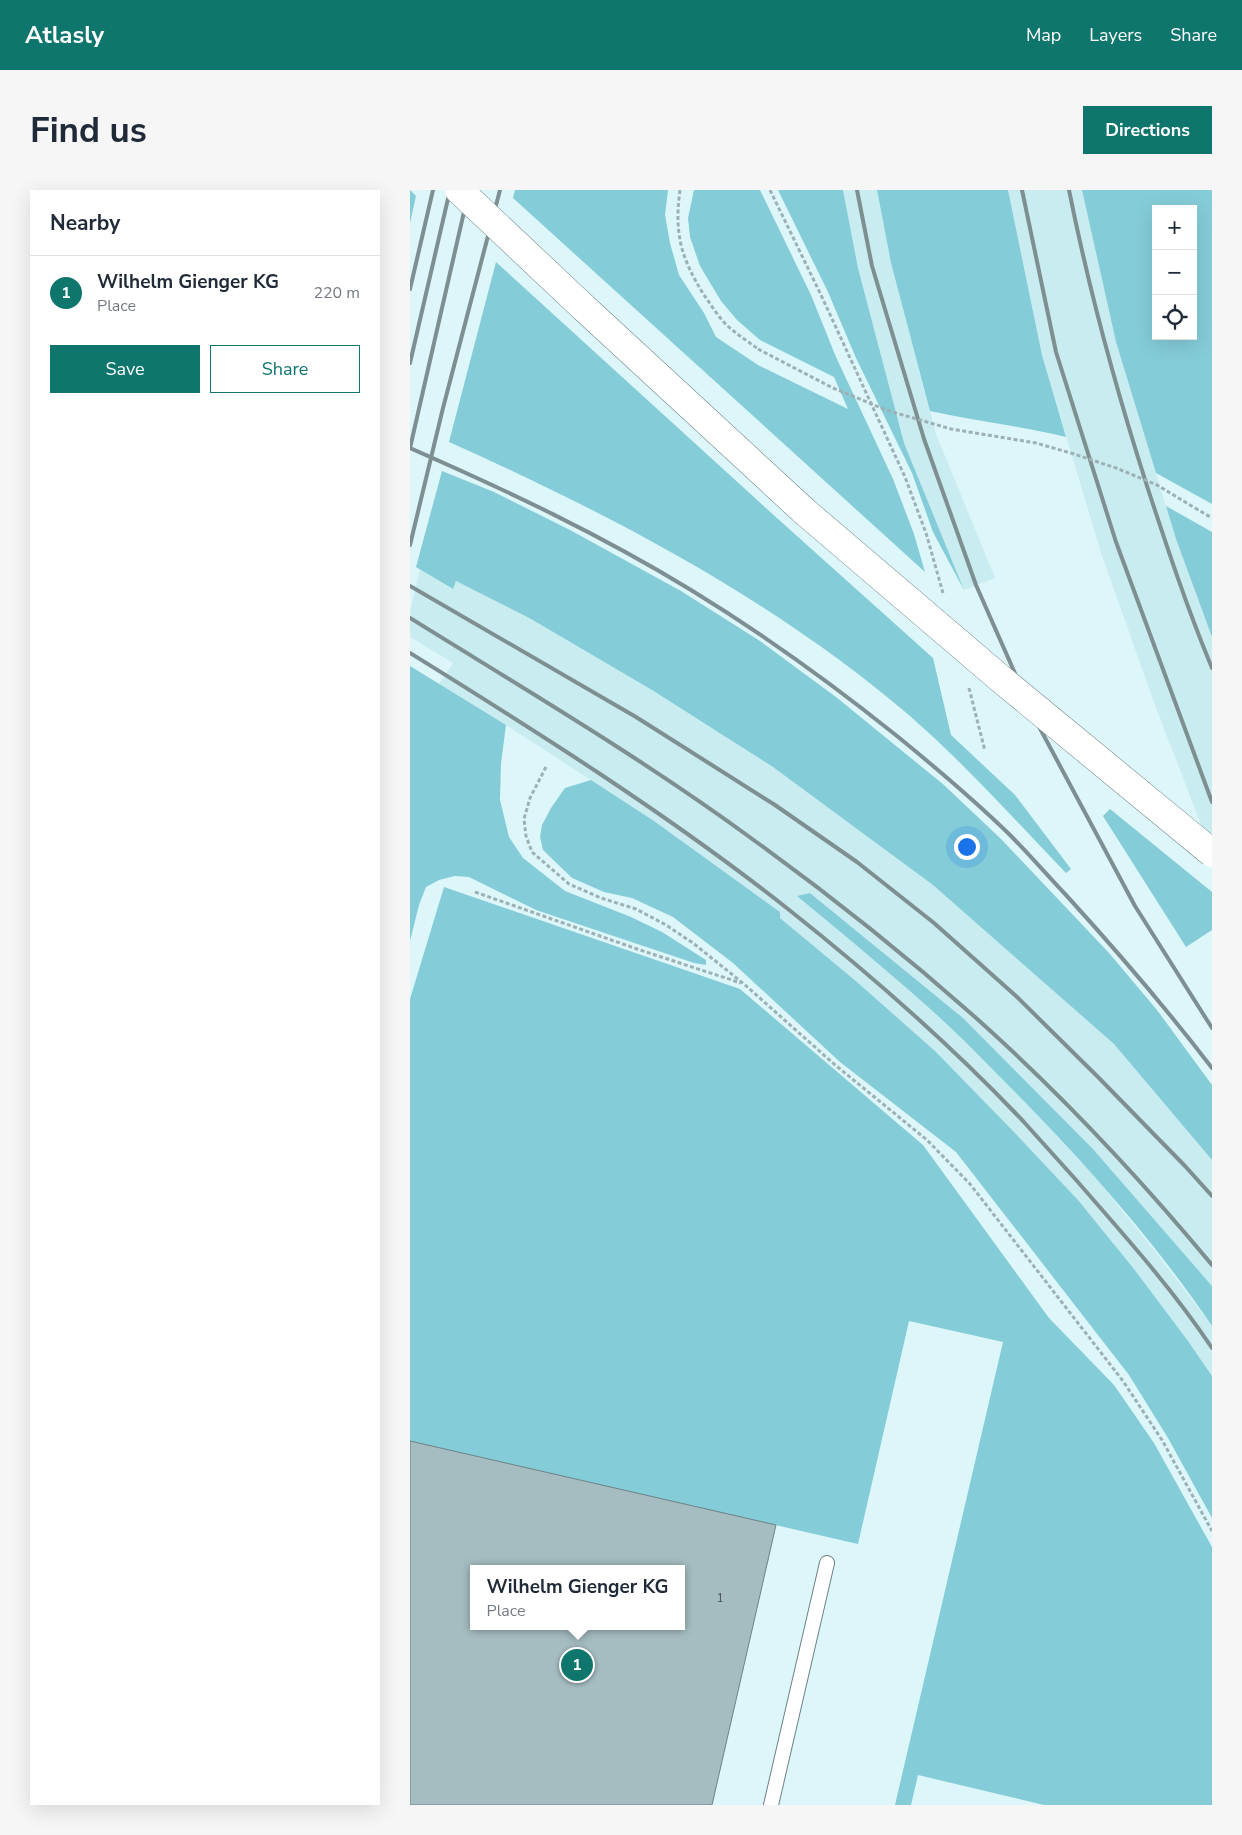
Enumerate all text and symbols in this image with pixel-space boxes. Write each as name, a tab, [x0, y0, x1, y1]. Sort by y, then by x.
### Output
text: Atlasly	[25, 19, 104, 51]
text: Map	[1026, 23, 1061, 47]
text: Layers	[1089, 23, 1142, 47]
text: Share	[1170, 23, 1217, 47]
button: Directions	[1083, 106, 1212, 154]
text: Find us	[30, 107, 147, 154]
map controls	[1152, 205, 1197, 340]
button: +	[1152, 205, 1197, 250]
text: Nearby	[50, 209, 120, 237]
button: −	[1152, 250, 1197, 295]
text: Wilhelm Gienger KG	[97, 269, 279, 295]
text: 1	[61, 282, 71, 304]
text: 220 m	[313, 282, 360, 304]
text: Place	[97, 295, 136, 317]
button: locate	[1152, 295, 1197, 340]
button: Save	[50, 345, 200, 393]
button: Share	[210, 345, 360, 393]
your location	[954, 834, 980, 860]
popup	[470, 1565, 685, 1630]
text: Wilhelm Gienger KG	[487, 1574, 668, 1600]
house number: 1	[716, 1590, 724, 1606]
text: Place	[487, 1600, 526, 1622]
pin: 1	[561, 1646, 593, 1684]

